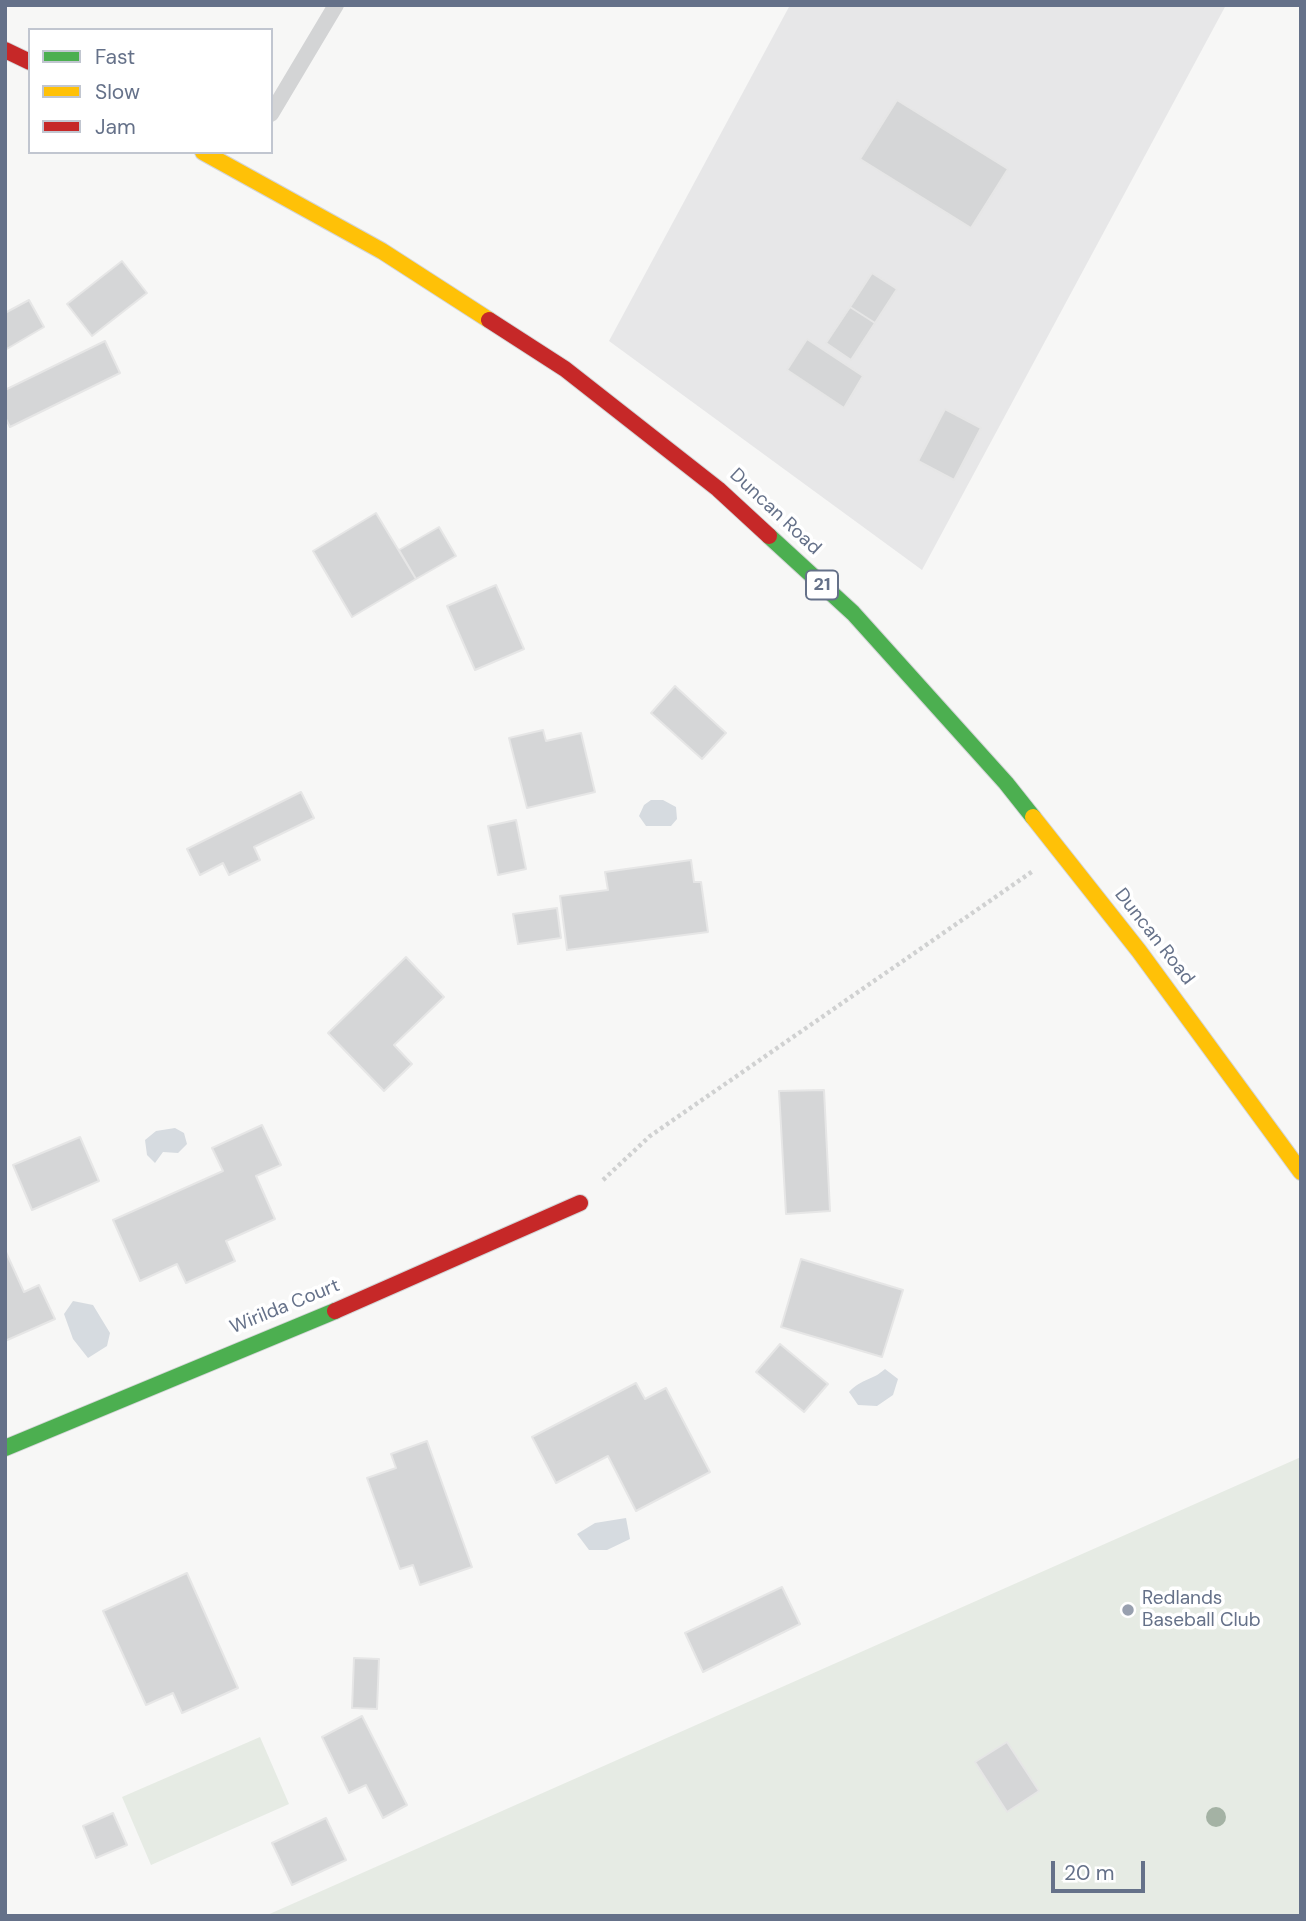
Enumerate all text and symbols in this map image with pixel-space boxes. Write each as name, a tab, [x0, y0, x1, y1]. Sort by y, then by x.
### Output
legend	[28, 28, 273, 154]
text: Fast	[95, 43, 135, 71]
text: Slow	[95, 78, 140, 106]
text: Jam	[95, 113, 136, 141]
street label: Duncan Road	[725, 464, 825, 560]
road number: 21	[806, 570, 838, 600]
street label: Duncan Road	[1109, 884, 1199, 990]
street label: Wirilda Court	[227, 1275, 343, 1339]
place label: Redlands Baseball Club	[1142, 1588, 1261, 1632]
marker: Redlands Baseball Club	[1120, 1602, 1136, 1618]
scale bar	[1054, 1848, 1148, 1892]
text: 20 m	[1064, 1859, 1115, 1887]

